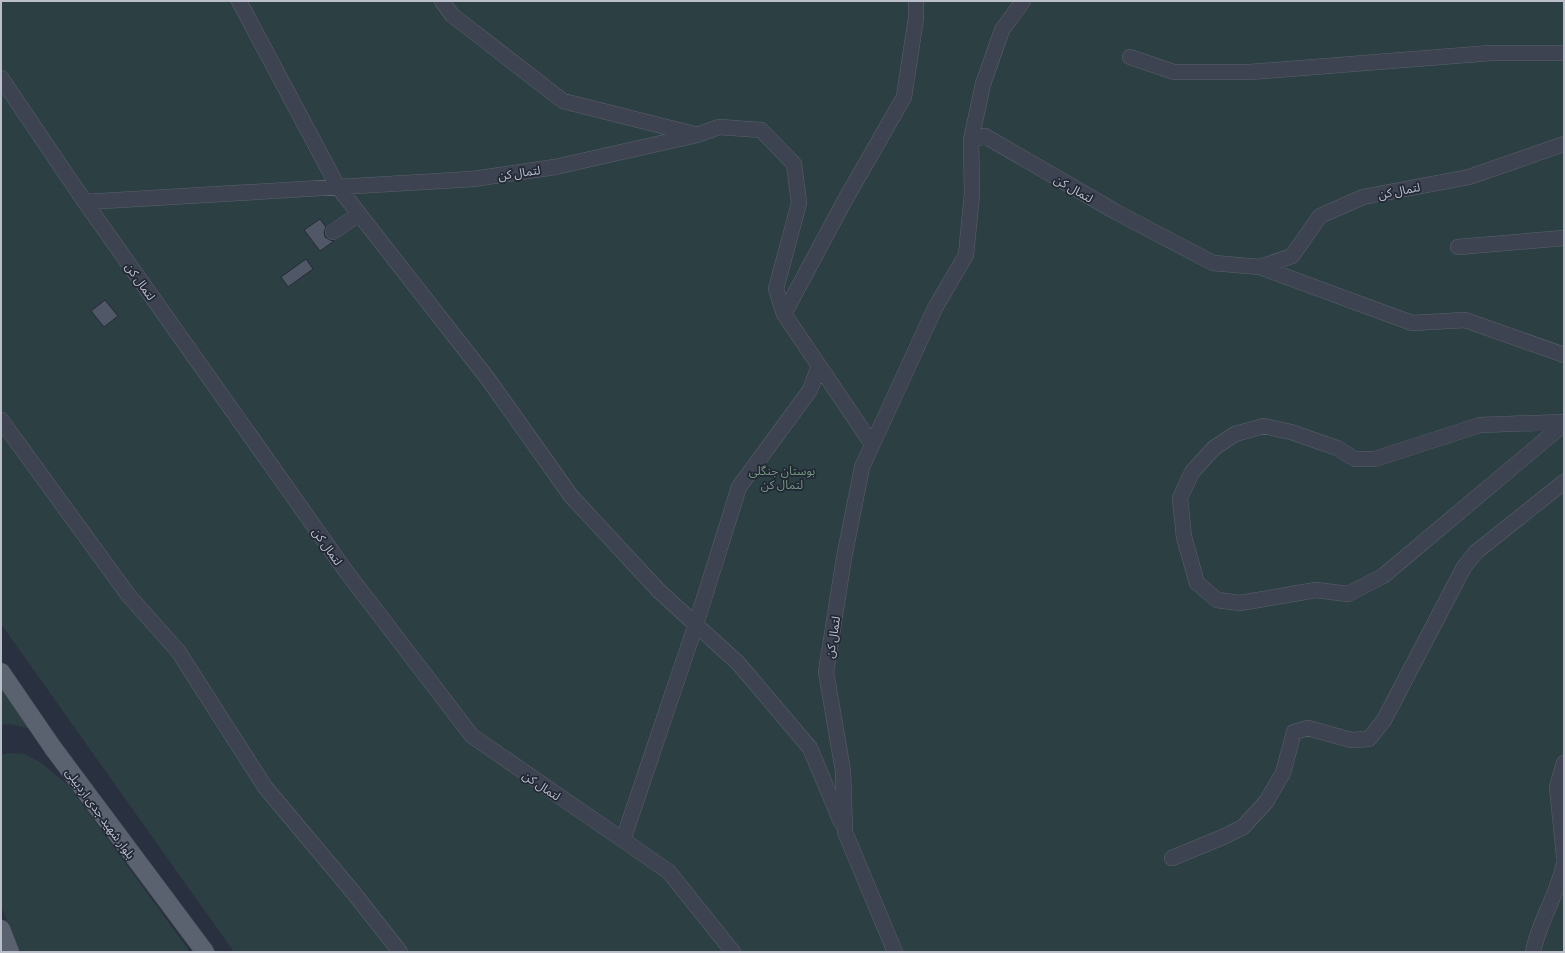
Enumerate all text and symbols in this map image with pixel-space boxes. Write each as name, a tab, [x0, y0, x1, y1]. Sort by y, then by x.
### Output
street label: لتمال کن	[497, 162, 541, 183]
street label: لتمال کن	[1052, 171, 1096, 206]
street label: لتمال کن	[1377, 179, 1421, 202]
street label: لتمال کن	[122, 260, 159, 303]
park label: بوستان جنگلی لتمال کن	[749, 463, 815, 492]
street label: لتمال کن	[309, 525, 346, 568]
street label: لتمال کن	[822, 615, 843, 659]
street label: بلوار شهید جدی اردبیلی	[63, 765, 139, 862]
street label: لتمال کن	[520, 767, 564, 804]

